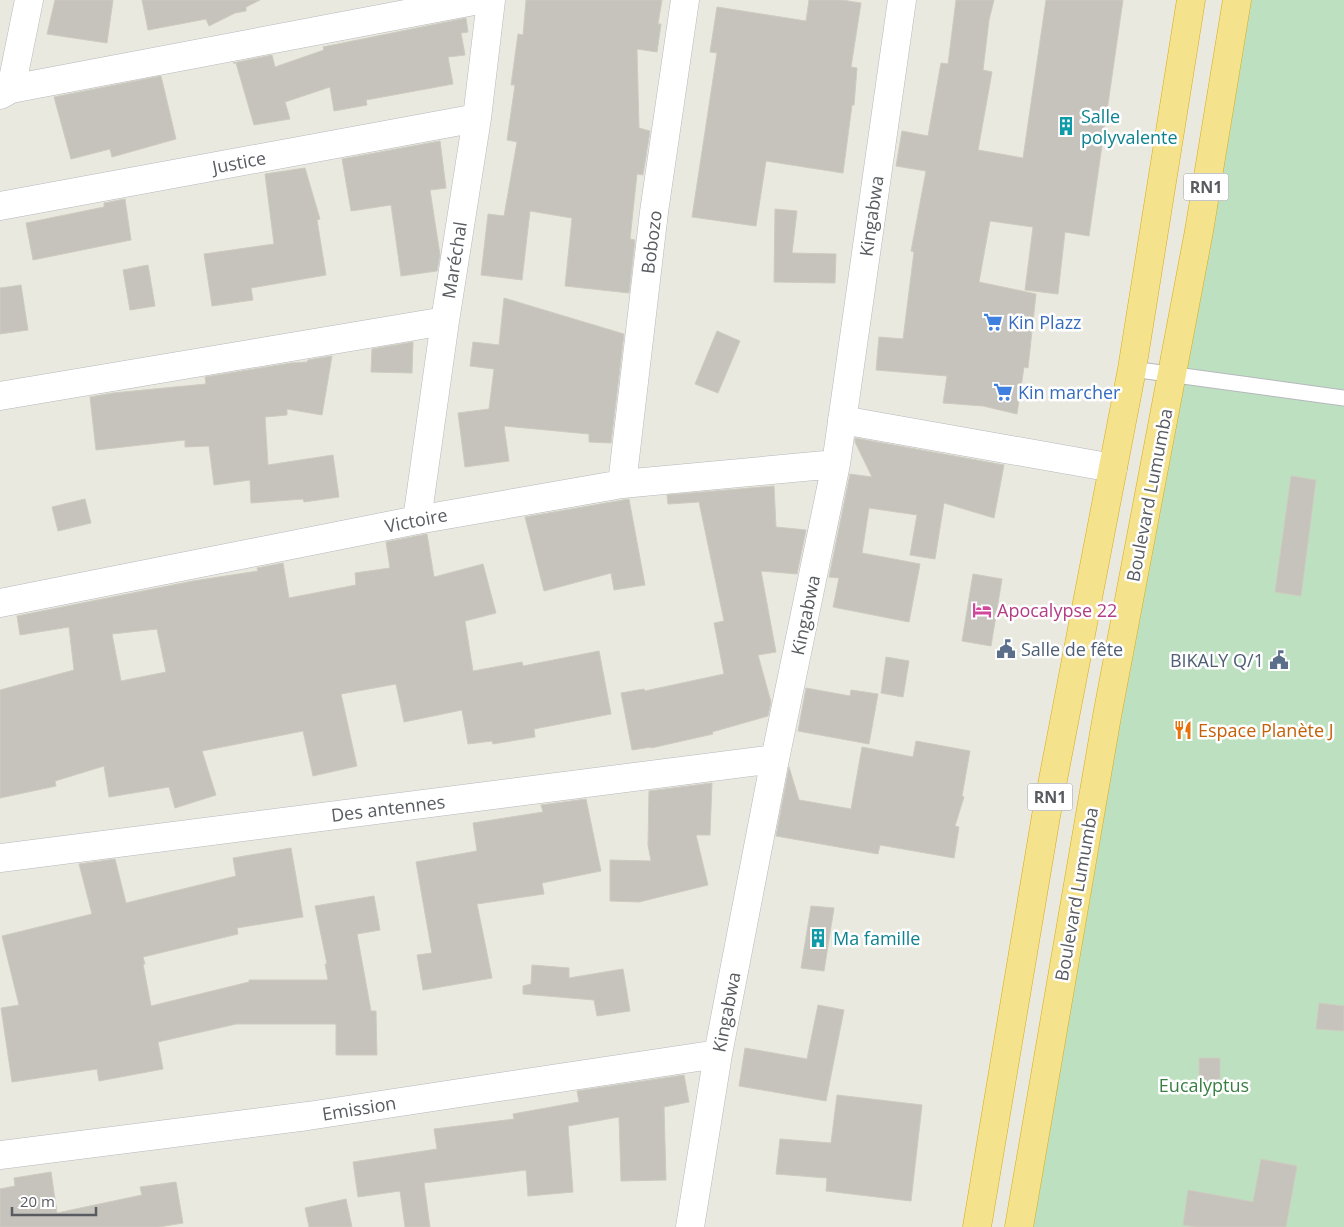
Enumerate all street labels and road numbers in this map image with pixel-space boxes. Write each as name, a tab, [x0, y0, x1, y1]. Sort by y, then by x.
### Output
street label: Justice	[208, 145, 268, 179]
road number: RN1	[1184, 173, 1228, 200]
street label: Kingabwa	[853, 174, 889, 258]
street label: Bobozo	[635, 209, 667, 275]
street label: Maréchal	[436, 220, 472, 300]
street label: Boulevard Lumumba	[1120, 406, 1178, 584]
street label: Victoire	[383, 502, 449, 538]
street label: Kingabwa	[785, 573, 825, 657]
road number: RN1	[1028, 784, 1072, 810]
street label: Des antennes	[330, 789, 446, 827]
street label: Boulevard Lumumba	[1049, 805, 1103, 983]
street label: Kingabwa	[706, 970, 746, 1054]
street label: Emission	[320, 1090, 398, 1126]

